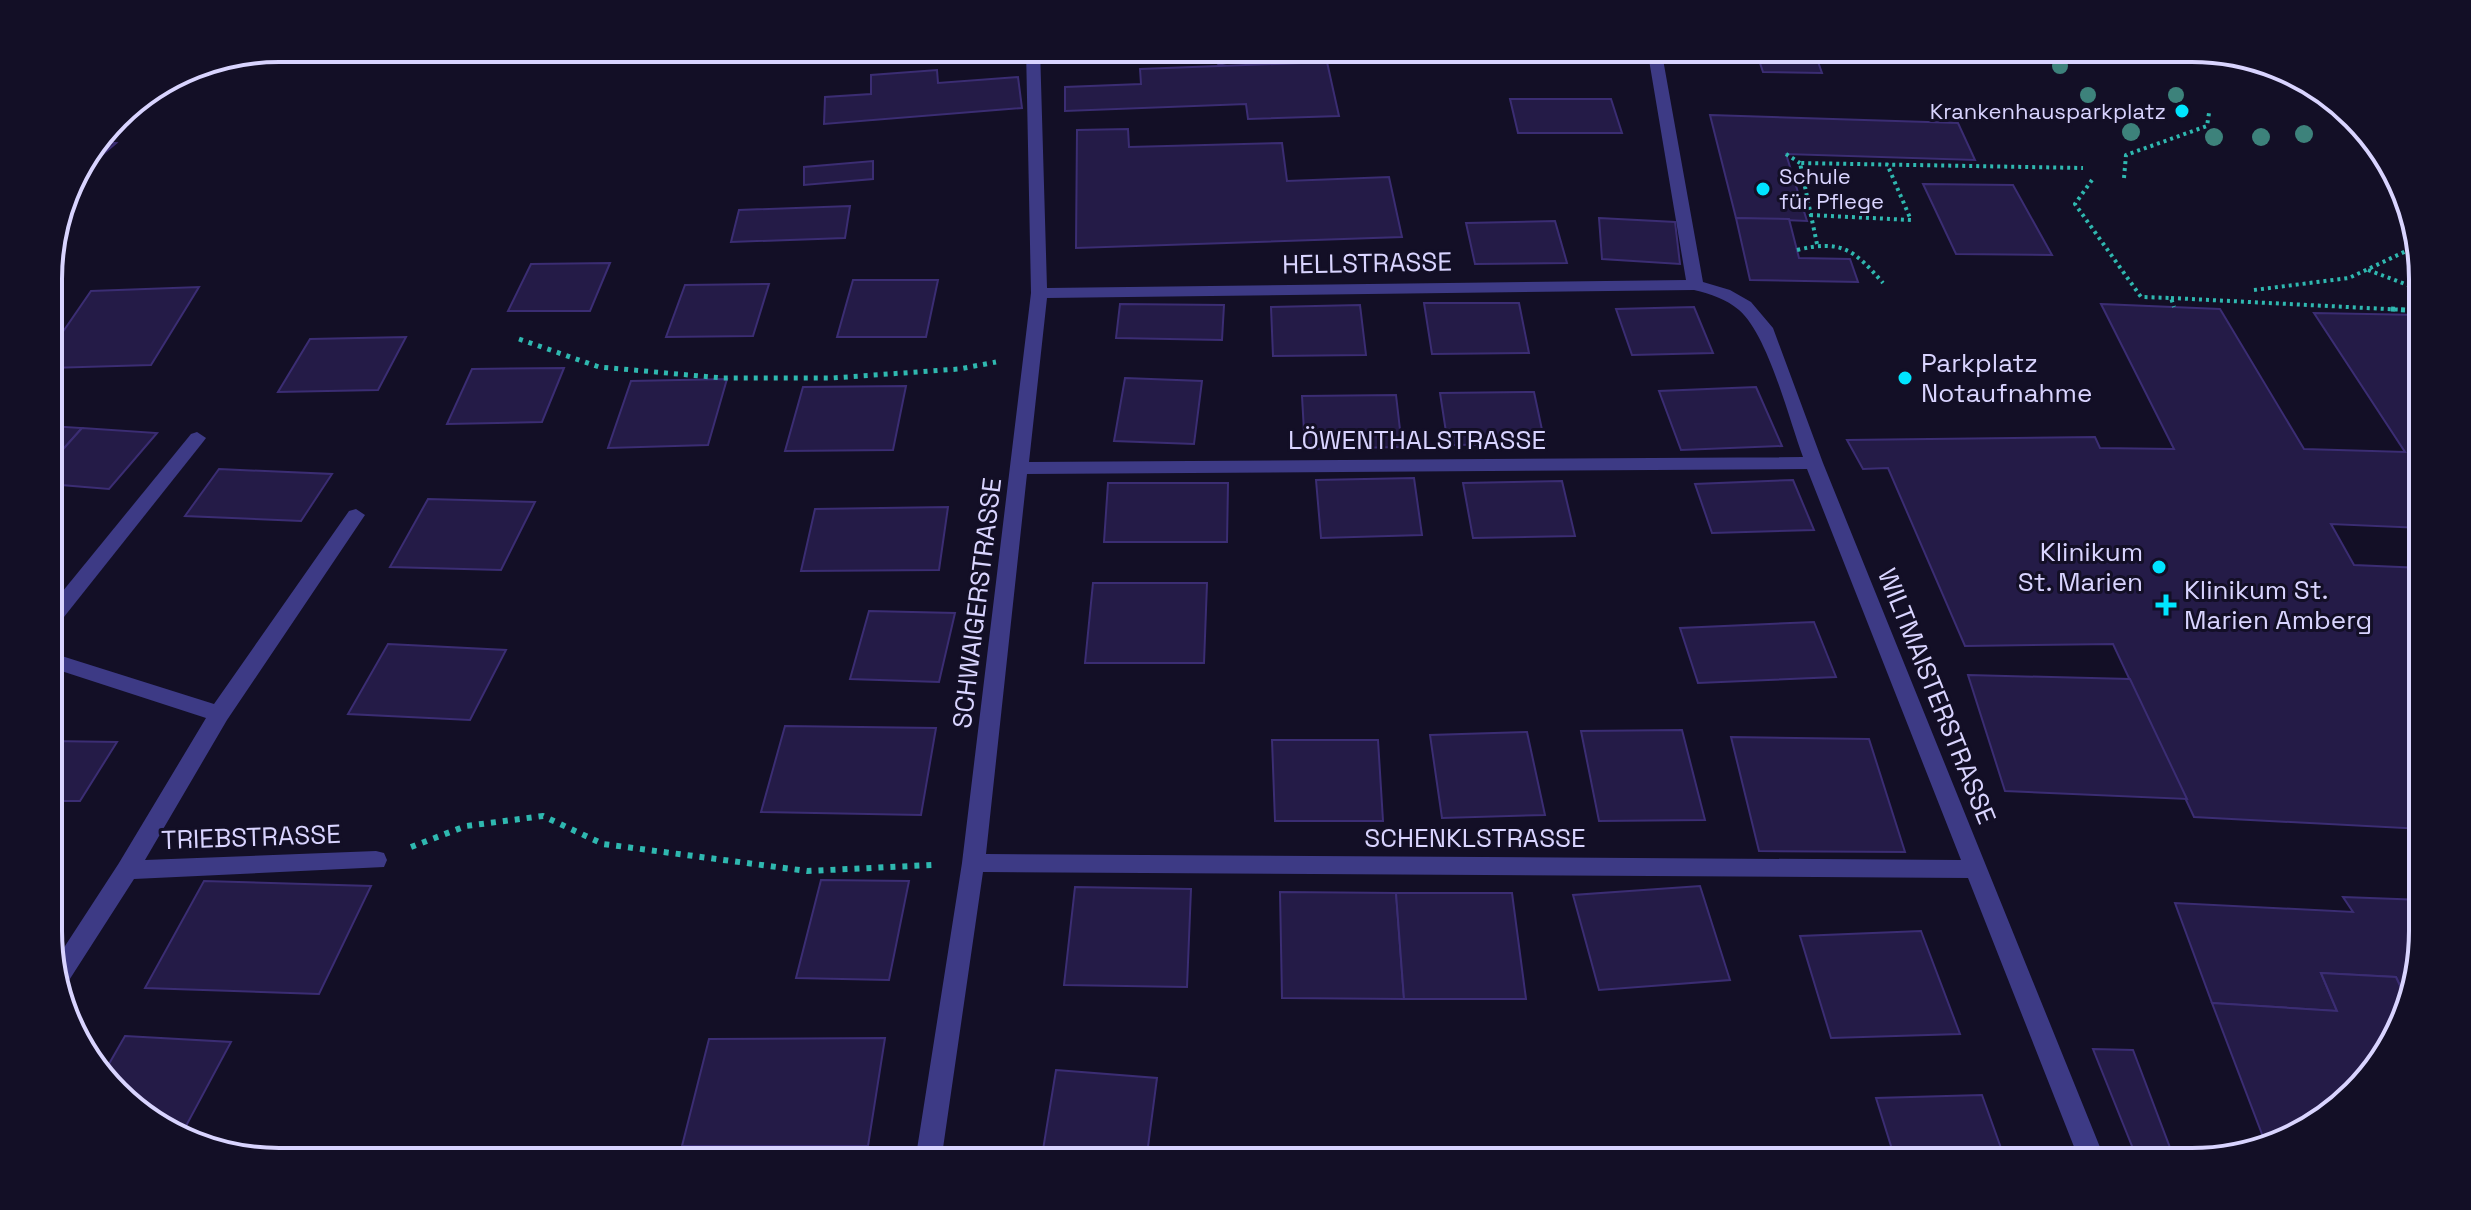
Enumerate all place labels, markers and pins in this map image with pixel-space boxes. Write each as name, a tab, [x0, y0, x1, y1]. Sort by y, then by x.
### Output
place label: Krankenhausparkplatz	[1930, 97, 2166, 125]
marker: Krankenhausparkplatz	[2173, 102, 2191, 120]
place label: Schule für Pflege	[1779, 162, 1884, 215]
marker: Schule für Pflege	[1754, 180, 1772, 198]
place label: Parkplatz Notaufnahme	[1921, 346, 2092, 410]
marker: Parkplatz Notaufnahme	[1896, 369, 1914, 387]
place label: Klinikum St. Marien	[2018, 535, 2143, 599]
marker: Klinikum St. Marien	[2150, 558, 2168, 576]
place label: Klinikum St. Marien Amberg	[2184, 573, 2372, 637]
marker: Klinikum St. Marien Amberg	[2155, 594, 2177, 616]

